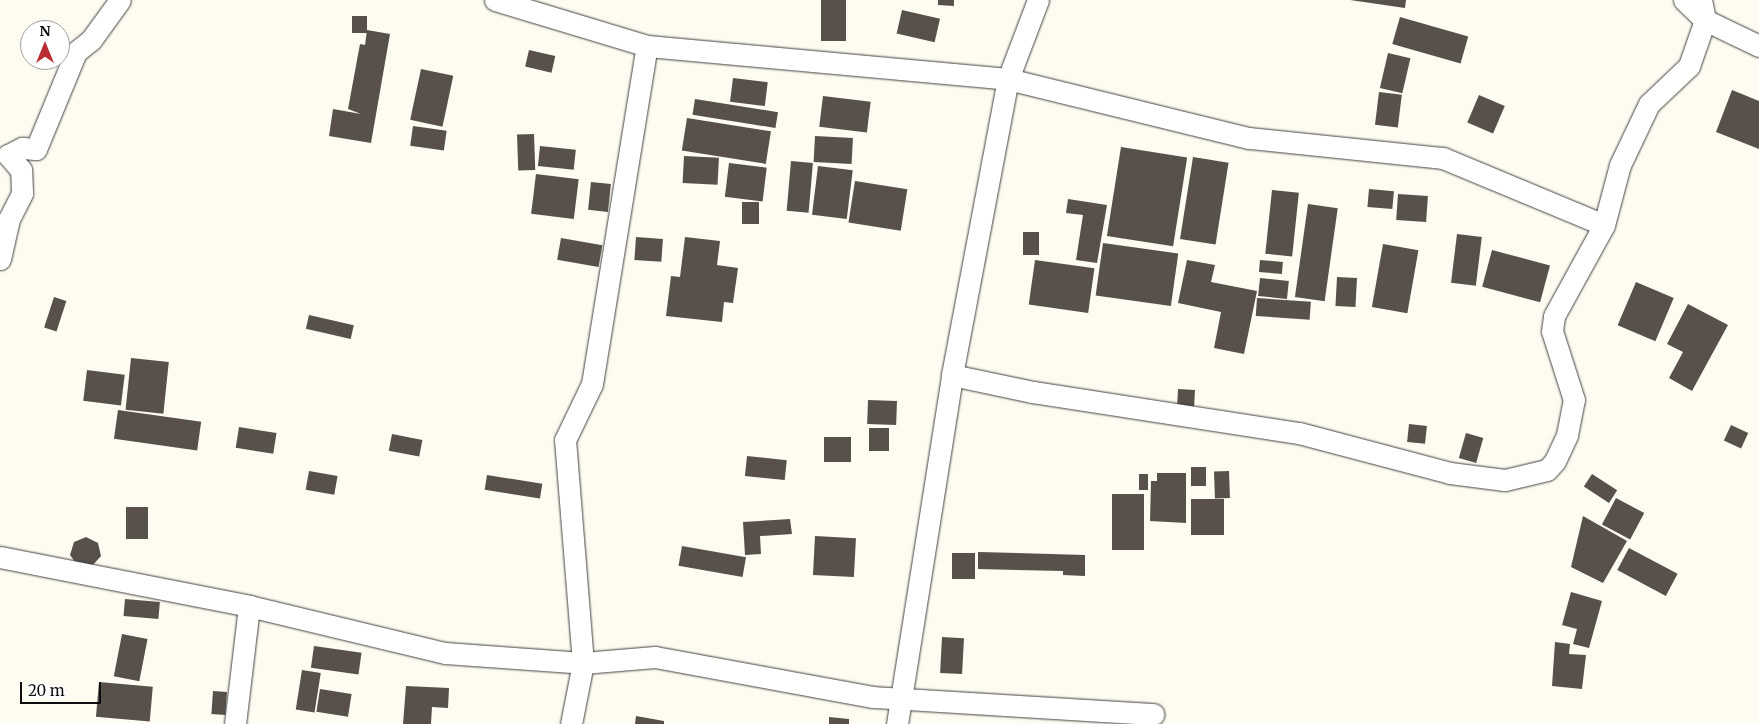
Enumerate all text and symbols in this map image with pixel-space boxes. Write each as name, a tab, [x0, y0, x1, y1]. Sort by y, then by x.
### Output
north arrow	[20, 20, 70, 70]
text: N	[39, 22, 51, 40]
scale bar	[22, 672, 104, 704]
text: 20 m	[28, 681, 65, 700]

